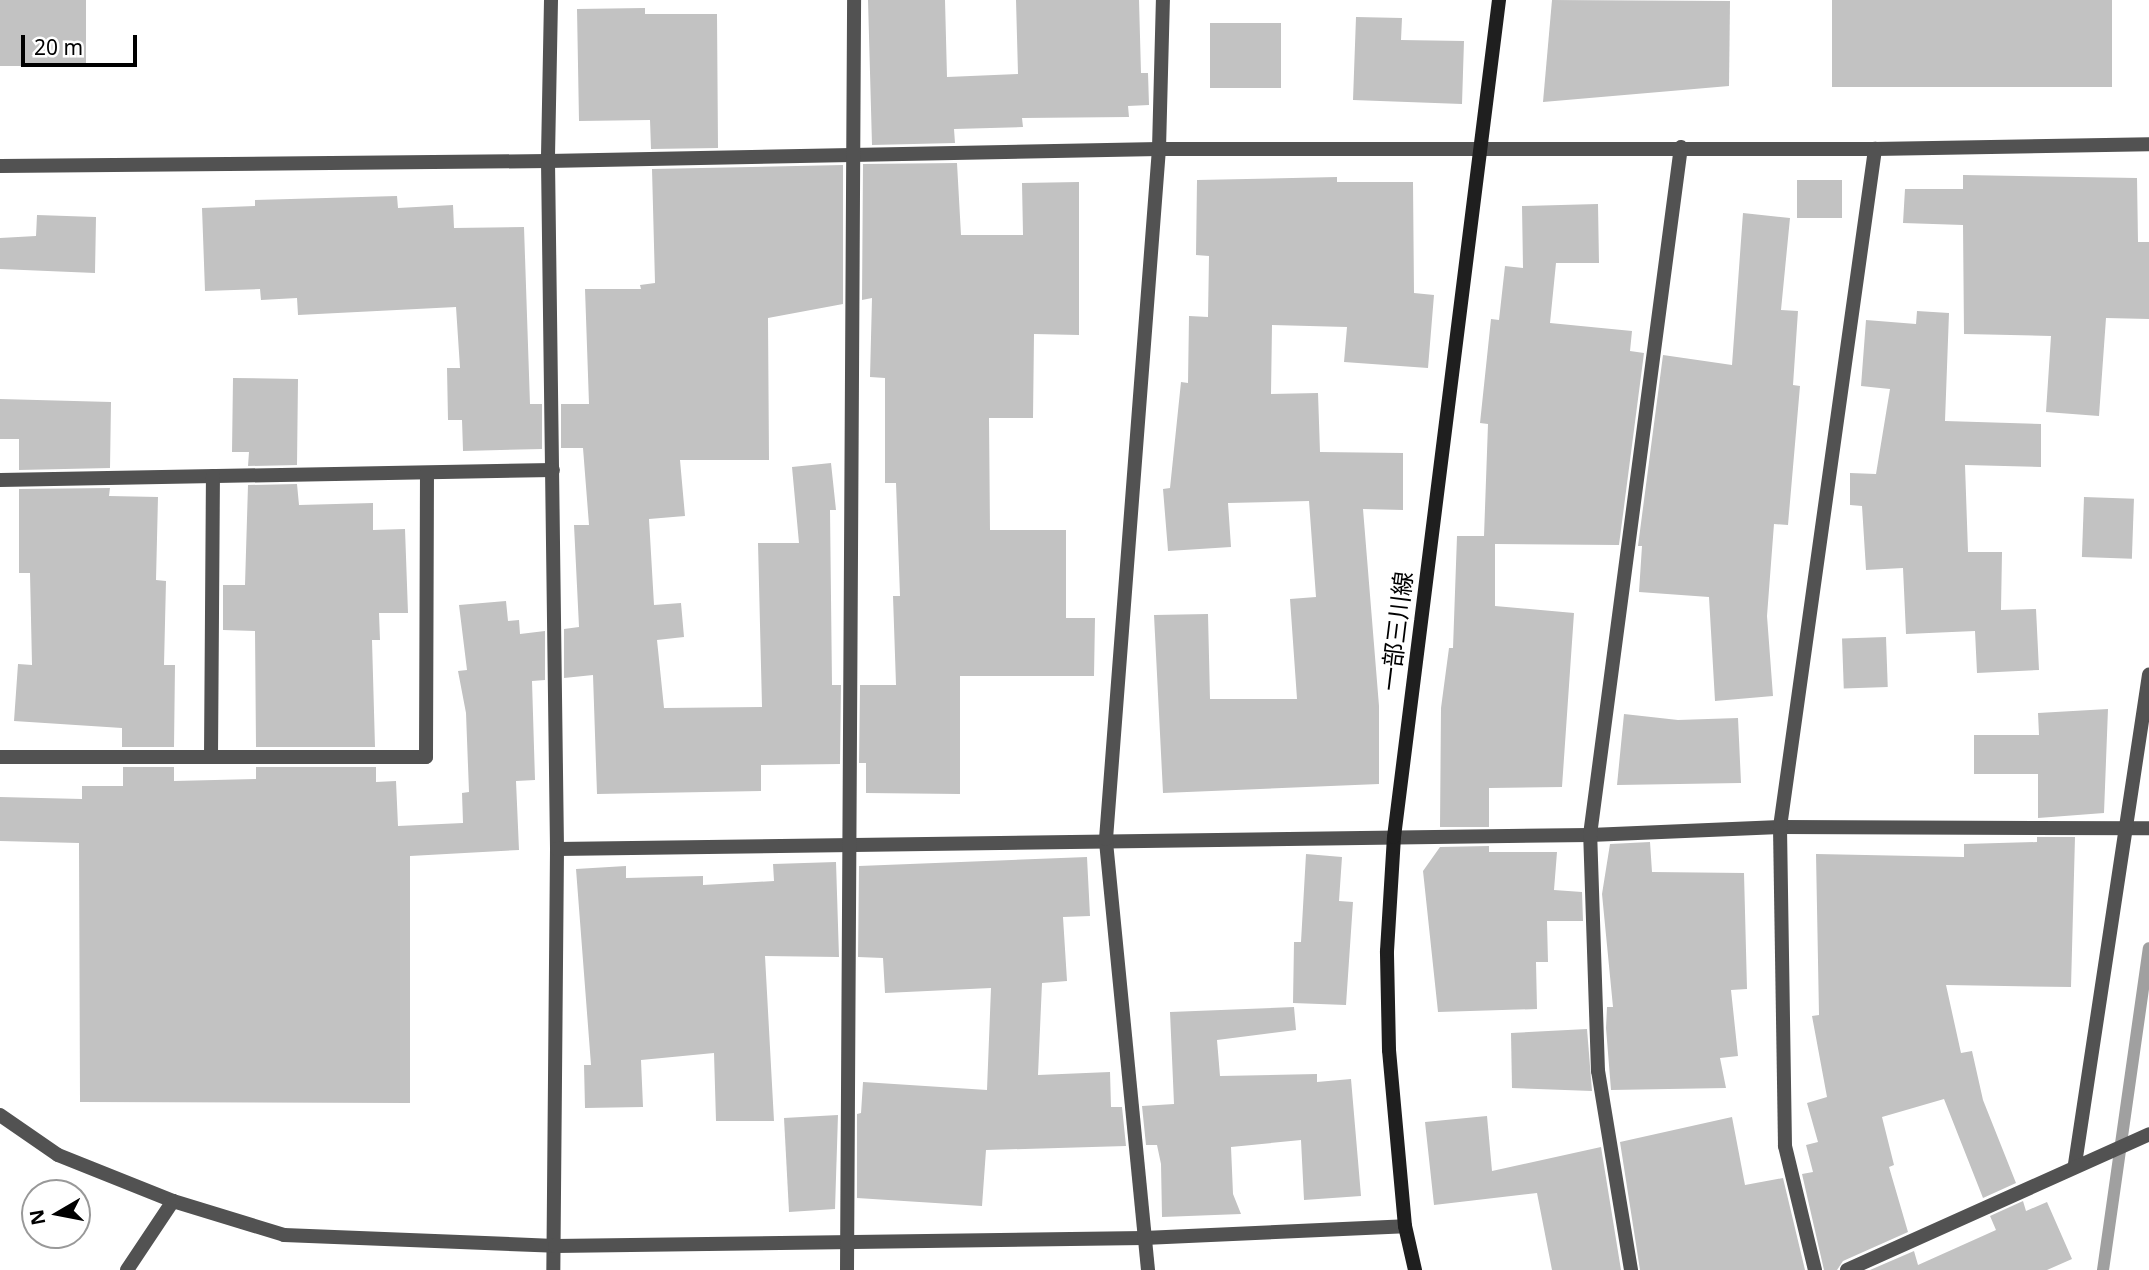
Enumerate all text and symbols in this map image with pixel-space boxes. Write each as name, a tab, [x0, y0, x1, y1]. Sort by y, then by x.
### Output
scale bar	[24, 21, 140, 65]
text: 20 m	[34, 33, 83, 61]
street label: 一部三川線	[1374, 570, 1418, 692]
north arrow	[21, 1179, 91, 1249]
text: N	[23, 1207, 51, 1227]

